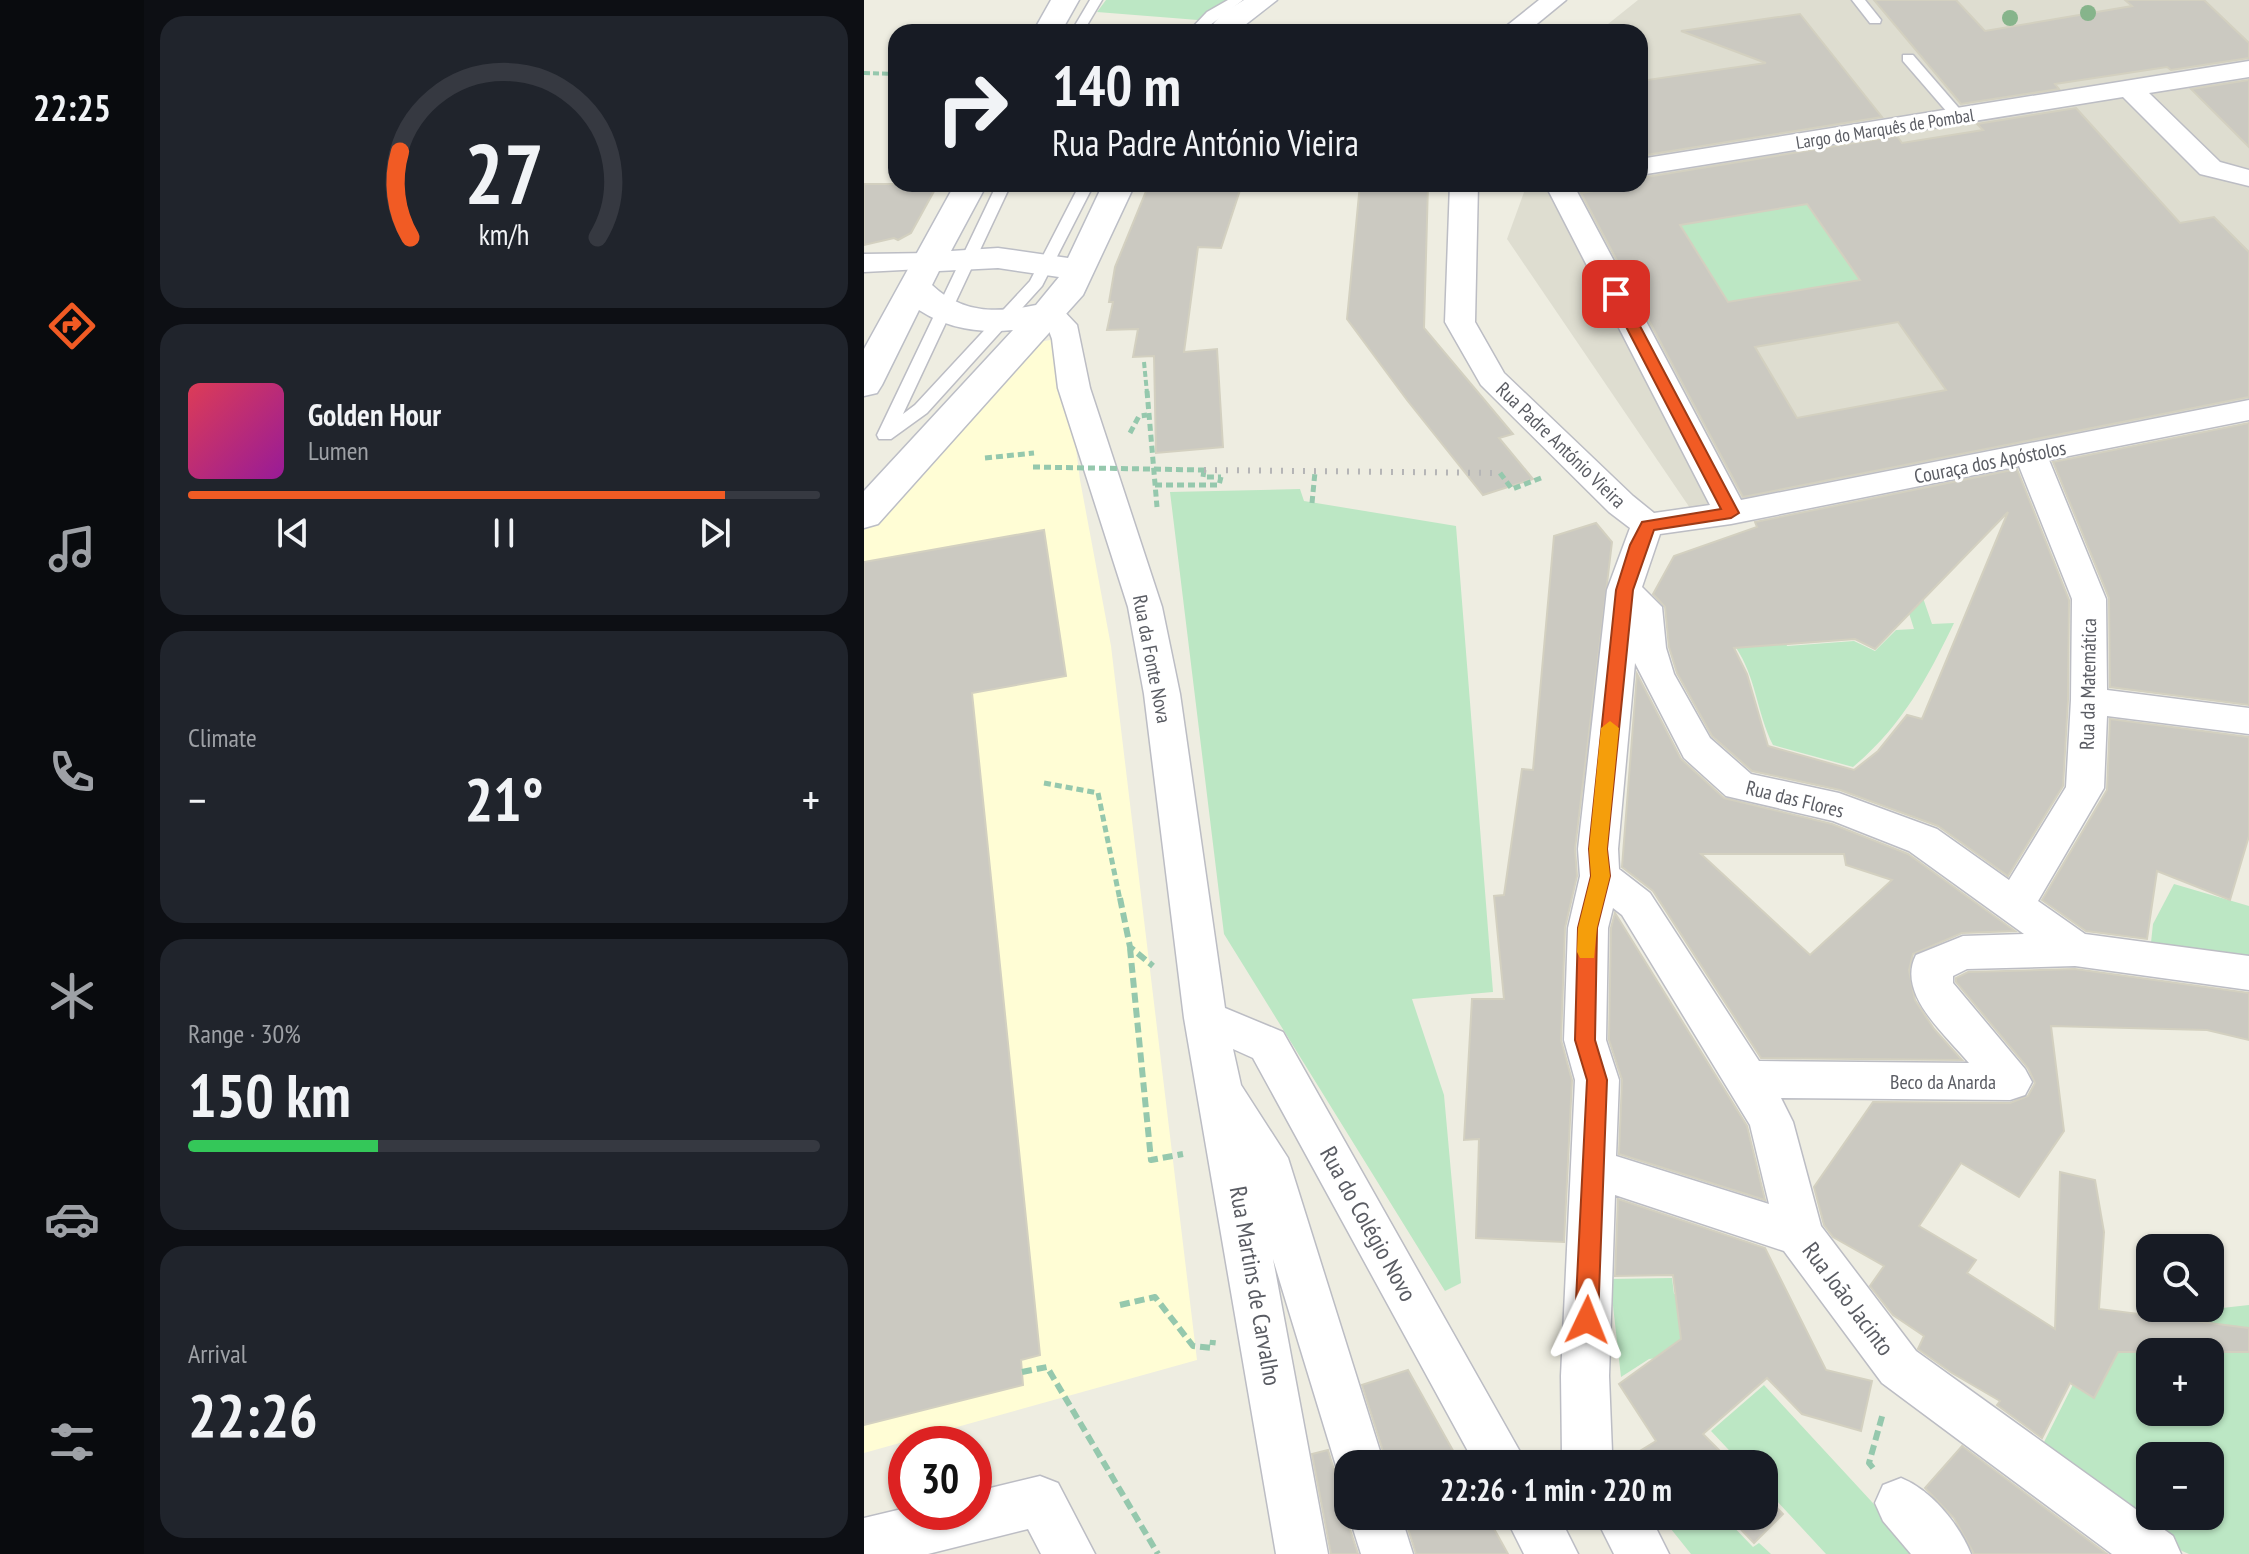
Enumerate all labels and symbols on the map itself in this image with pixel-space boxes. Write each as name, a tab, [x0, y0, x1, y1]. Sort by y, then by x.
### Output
street label: Largo do Marquês de Pombal	[1794, 103, 1976, 154]
pin	[1582, 260, 1650, 328]
street label: Rua Padre António Vieira	[1491, 376, 1631, 514]
street label: Couraça dos Apóstolos	[1912, 434, 2068, 489]
street label: Rua da Fonte Nova	[1127, 593, 1177, 725]
street label: Rua da Matemática	[2074, 618, 2102, 750]
street label: Rua das Flores	[1743, 774, 1847, 824]
street label: Beco da Anarda	[1890, 1069, 1996, 1095]
street label: Rua do Colégio Novo	[1313, 1141, 1424, 1307]
street label: Rua Martins de Carvalho	[1223, 1184, 1288, 1388]
street label: Rua João Jacinto	[1796, 1236, 1901, 1362]
position arrow	[1545, 1278, 1629, 1362]
speed limit sign: 30	[888, 1426, 992, 1530]

